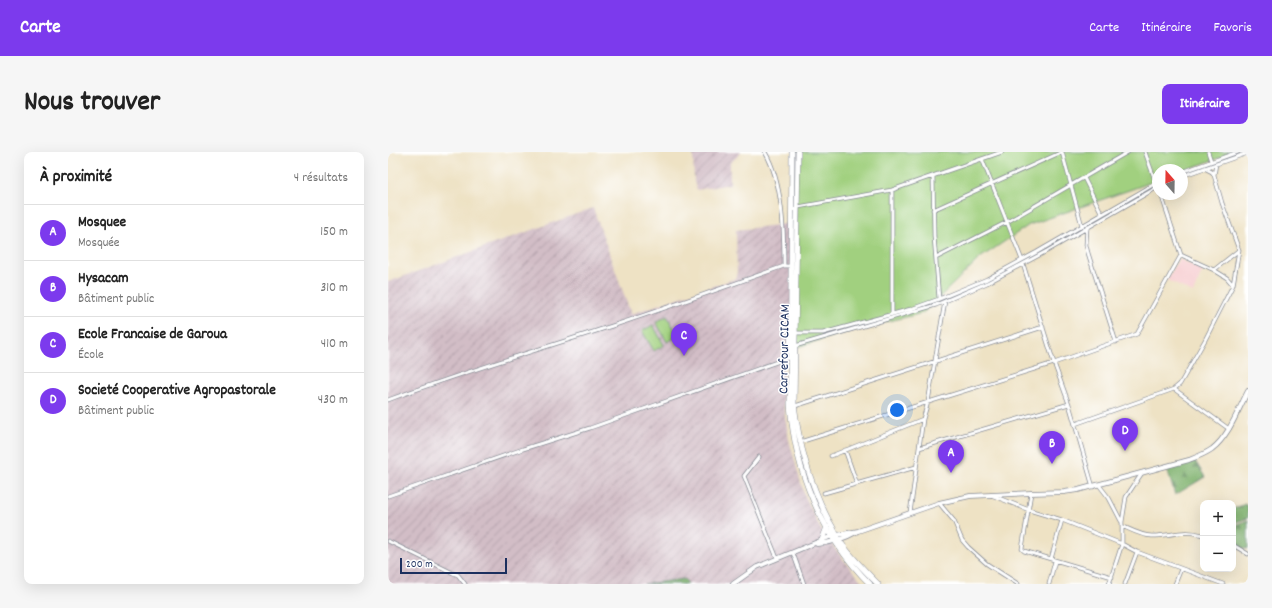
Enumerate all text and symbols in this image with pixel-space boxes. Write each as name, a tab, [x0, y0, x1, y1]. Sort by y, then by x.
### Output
text: Carte	[20, 15, 61, 42]
text: Carte	[1089, 18, 1119, 38]
text: Itinéraire	[1141, 18, 1191, 38]
text: Favoris	[1213, 18, 1252, 38]
text: Nous trouver	[24, 84, 160, 124]
button: Itinéraire	[1162, 84, 1248, 124]
north arrow	[1152, 164, 1188, 200]
text: À proximité	[40, 166, 112, 190]
text: 4 résultats	[294, 169, 348, 188]
text: Mosquee	[78, 212, 126, 234]
text: A	[49, 223, 57, 242]
text: 150 m	[320, 223, 348, 242]
text: Mosquée	[78, 234, 120, 253]
text: Hysacam	[78, 268, 128, 290]
text: B	[50, 279, 56, 298]
text: 310 m	[320, 279, 348, 298]
text: Bâtiment public	[78, 290, 154, 309]
street label: Carrefour CICAM	[774, 304, 796, 394]
pin: C	[671, 323, 697, 356]
text: Ecole Francaise de Garoua	[78, 324, 227, 346]
text: C	[50, 335, 56, 354]
text: 410 m	[321, 335, 348, 354]
text: École	[78, 346, 104, 365]
text: Societé Cooperative Agropastorale	[78, 380, 276, 402]
text: D	[50, 391, 56, 410]
text: 430 m	[318, 391, 348, 410]
your location	[887, 400, 907, 420]
text: Bâtiment public	[78, 402, 154, 421]
pin: D	[1112, 418, 1138, 451]
pin: B	[1039, 431, 1065, 464]
pin: A	[938, 440, 964, 473]
map controls	[1200, 500, 1236, 572]
button: +	[1200, 500, 1236, 536]
button: −	[1200, 536, 1236, 572]
scale bar	[400, 556, 507, 575]
text: 200 m	[406, 557, 433, 573]

